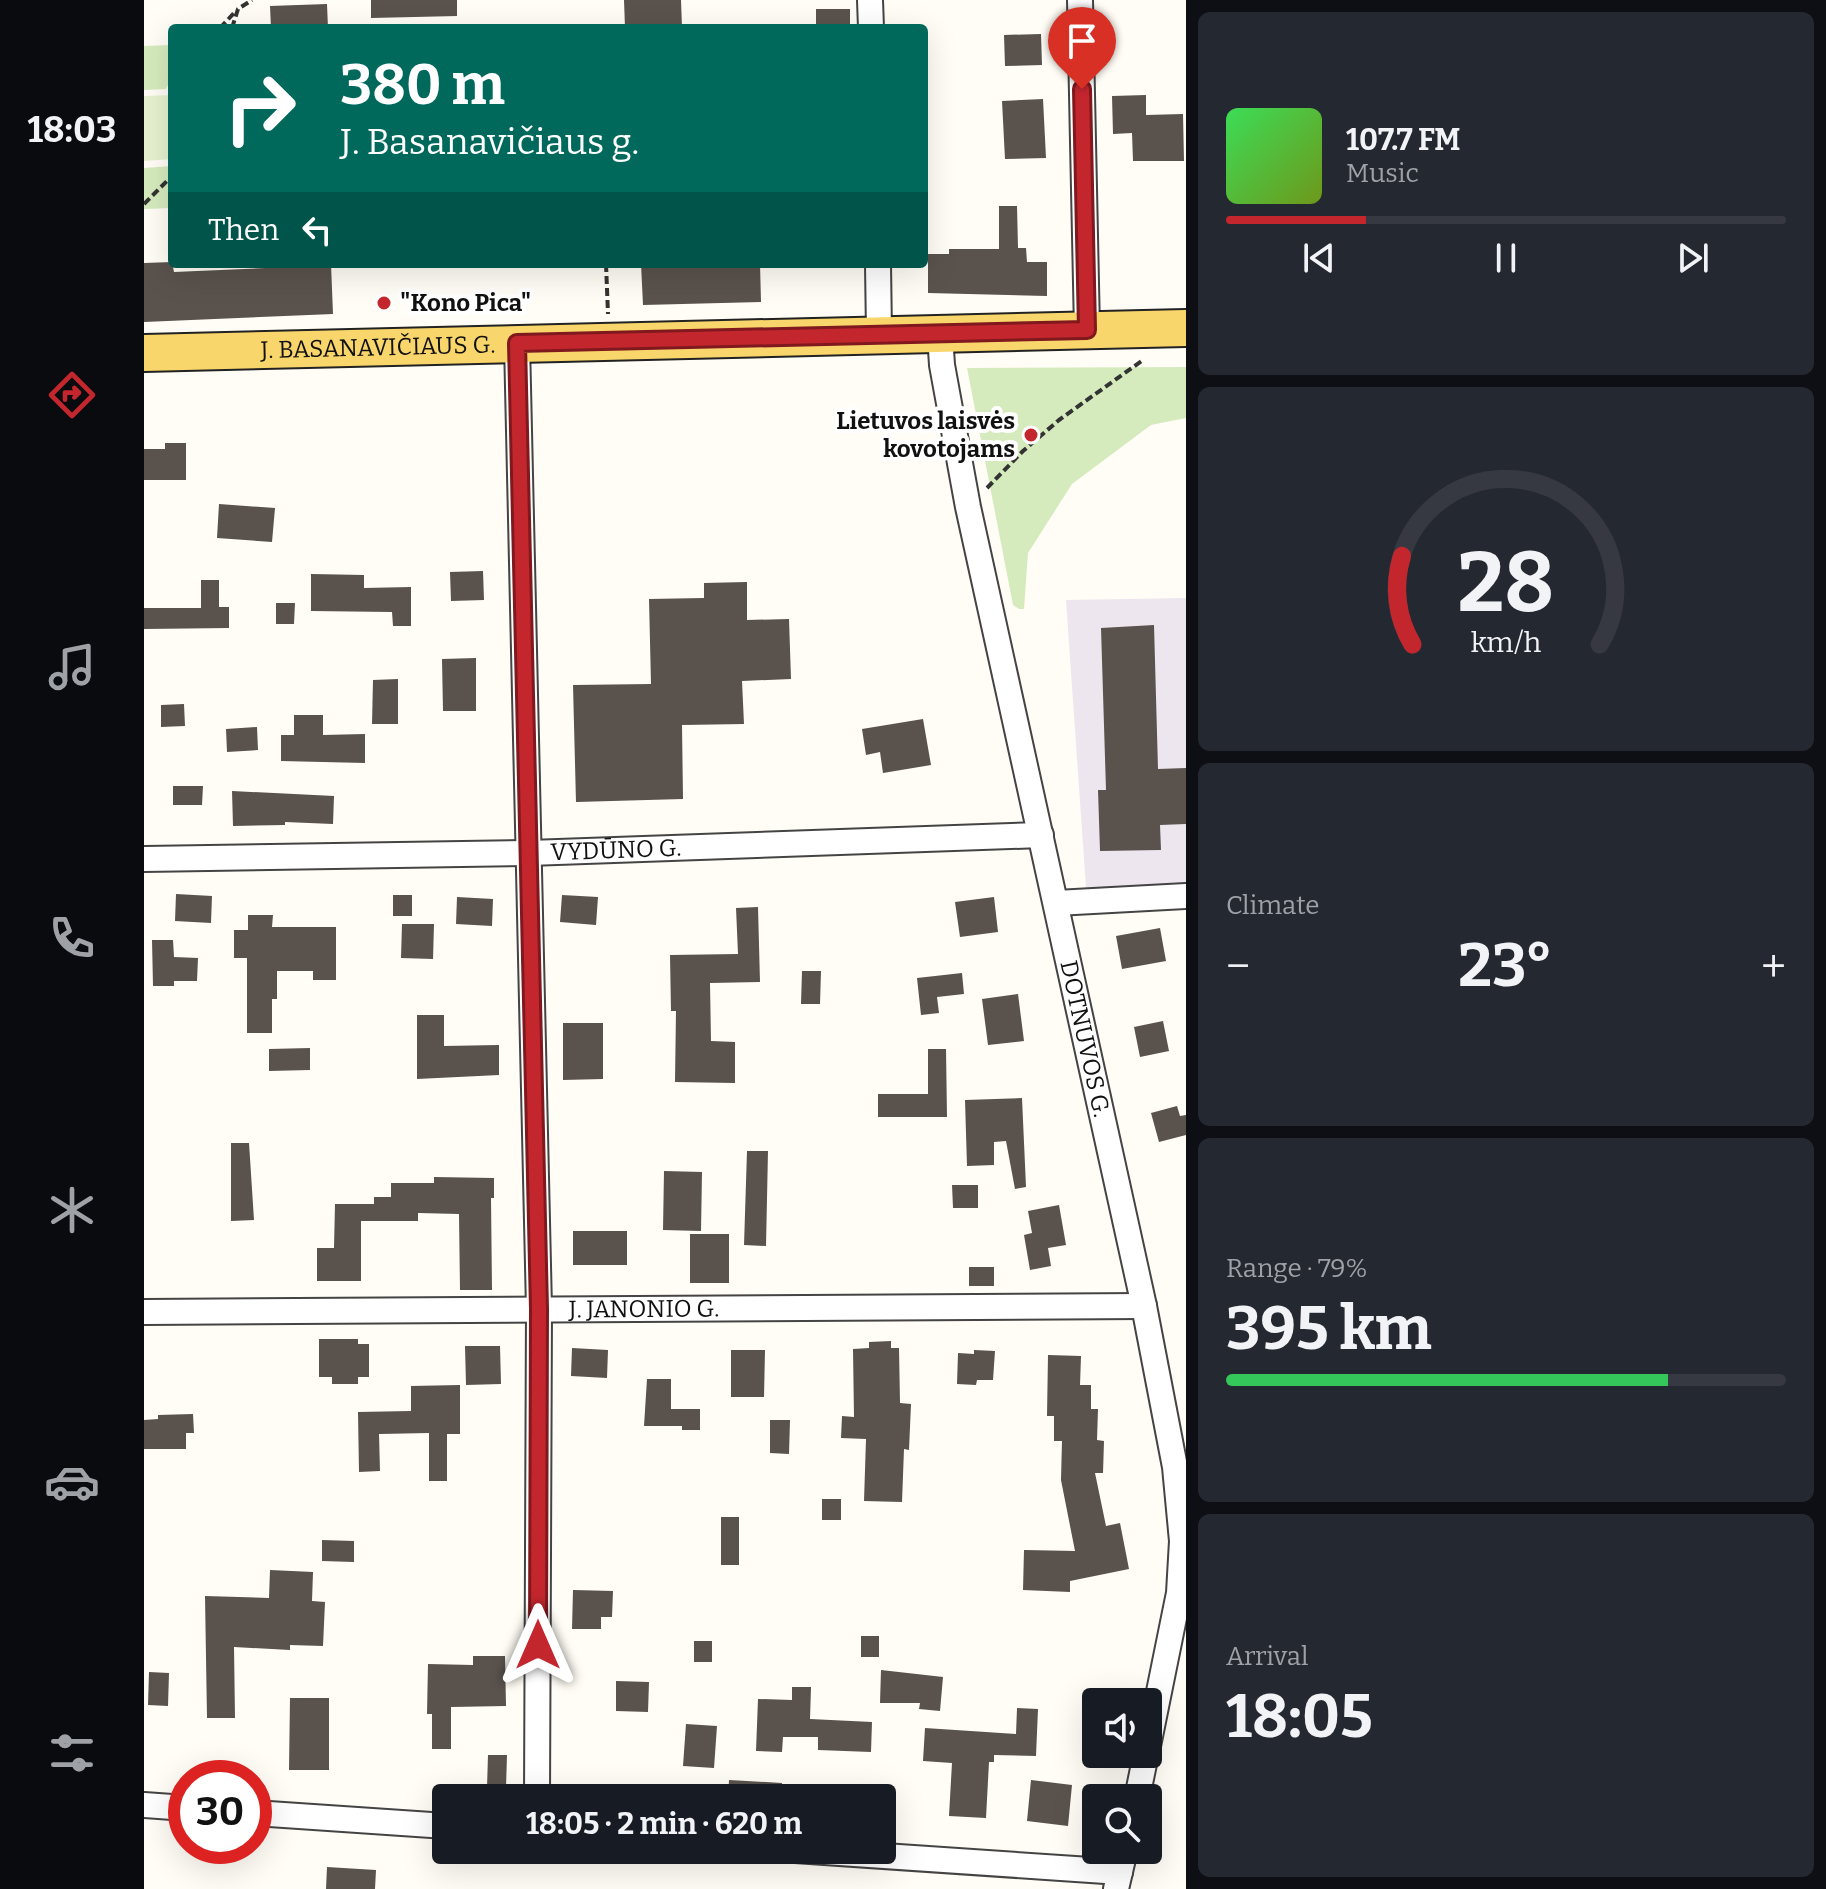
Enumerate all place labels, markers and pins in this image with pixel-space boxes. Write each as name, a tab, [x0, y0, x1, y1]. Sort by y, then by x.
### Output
pin	[1048, 7, 1116, 89]
place label: "Kono Pica"	[400, 289, 531, 317]
marker: "Kono Pica"	[375, 294, 393, 312]
place label: Lietuvos laisvės kovotojams	[836, 407, 1015, 463]
marker: Lietuvos laisvės kovotojams	[1022, 426, 1040, 444]

